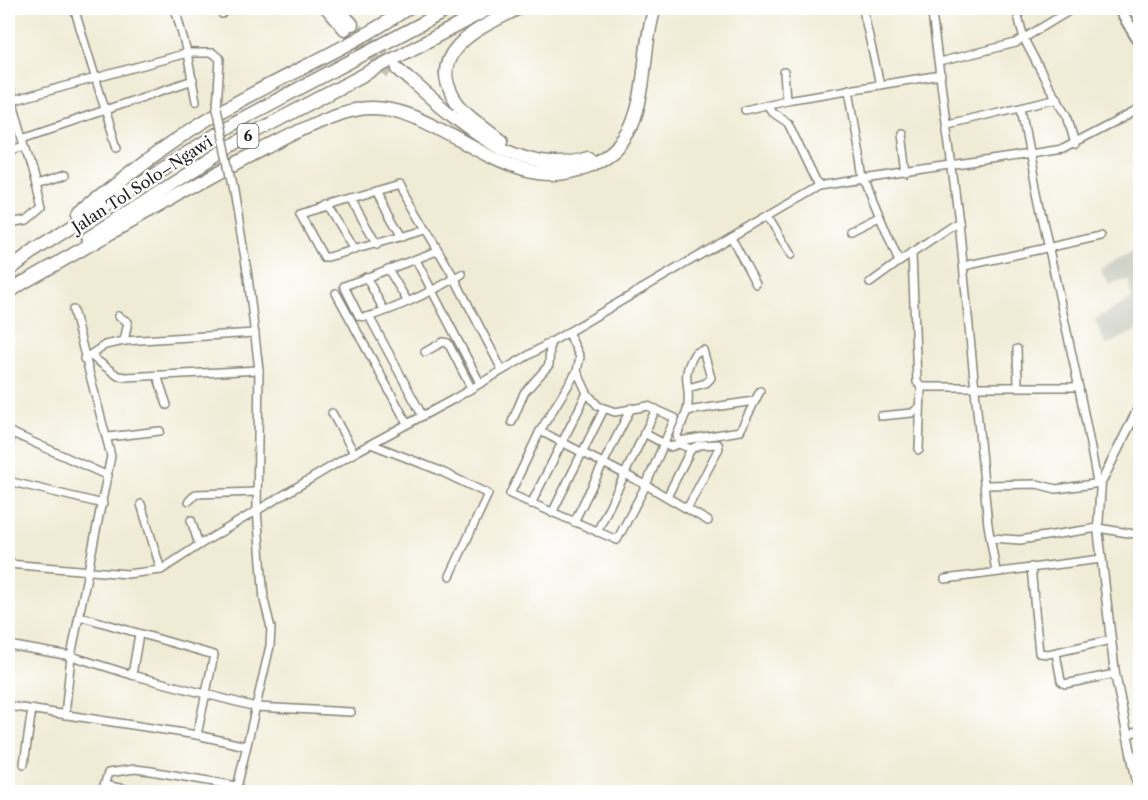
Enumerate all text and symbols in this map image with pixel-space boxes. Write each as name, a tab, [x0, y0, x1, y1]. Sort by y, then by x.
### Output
road number: 6	[238, 124, 258, 148]
street label: Jalan Tol Solo–Ngawi	[66, 131, 216, 238]

